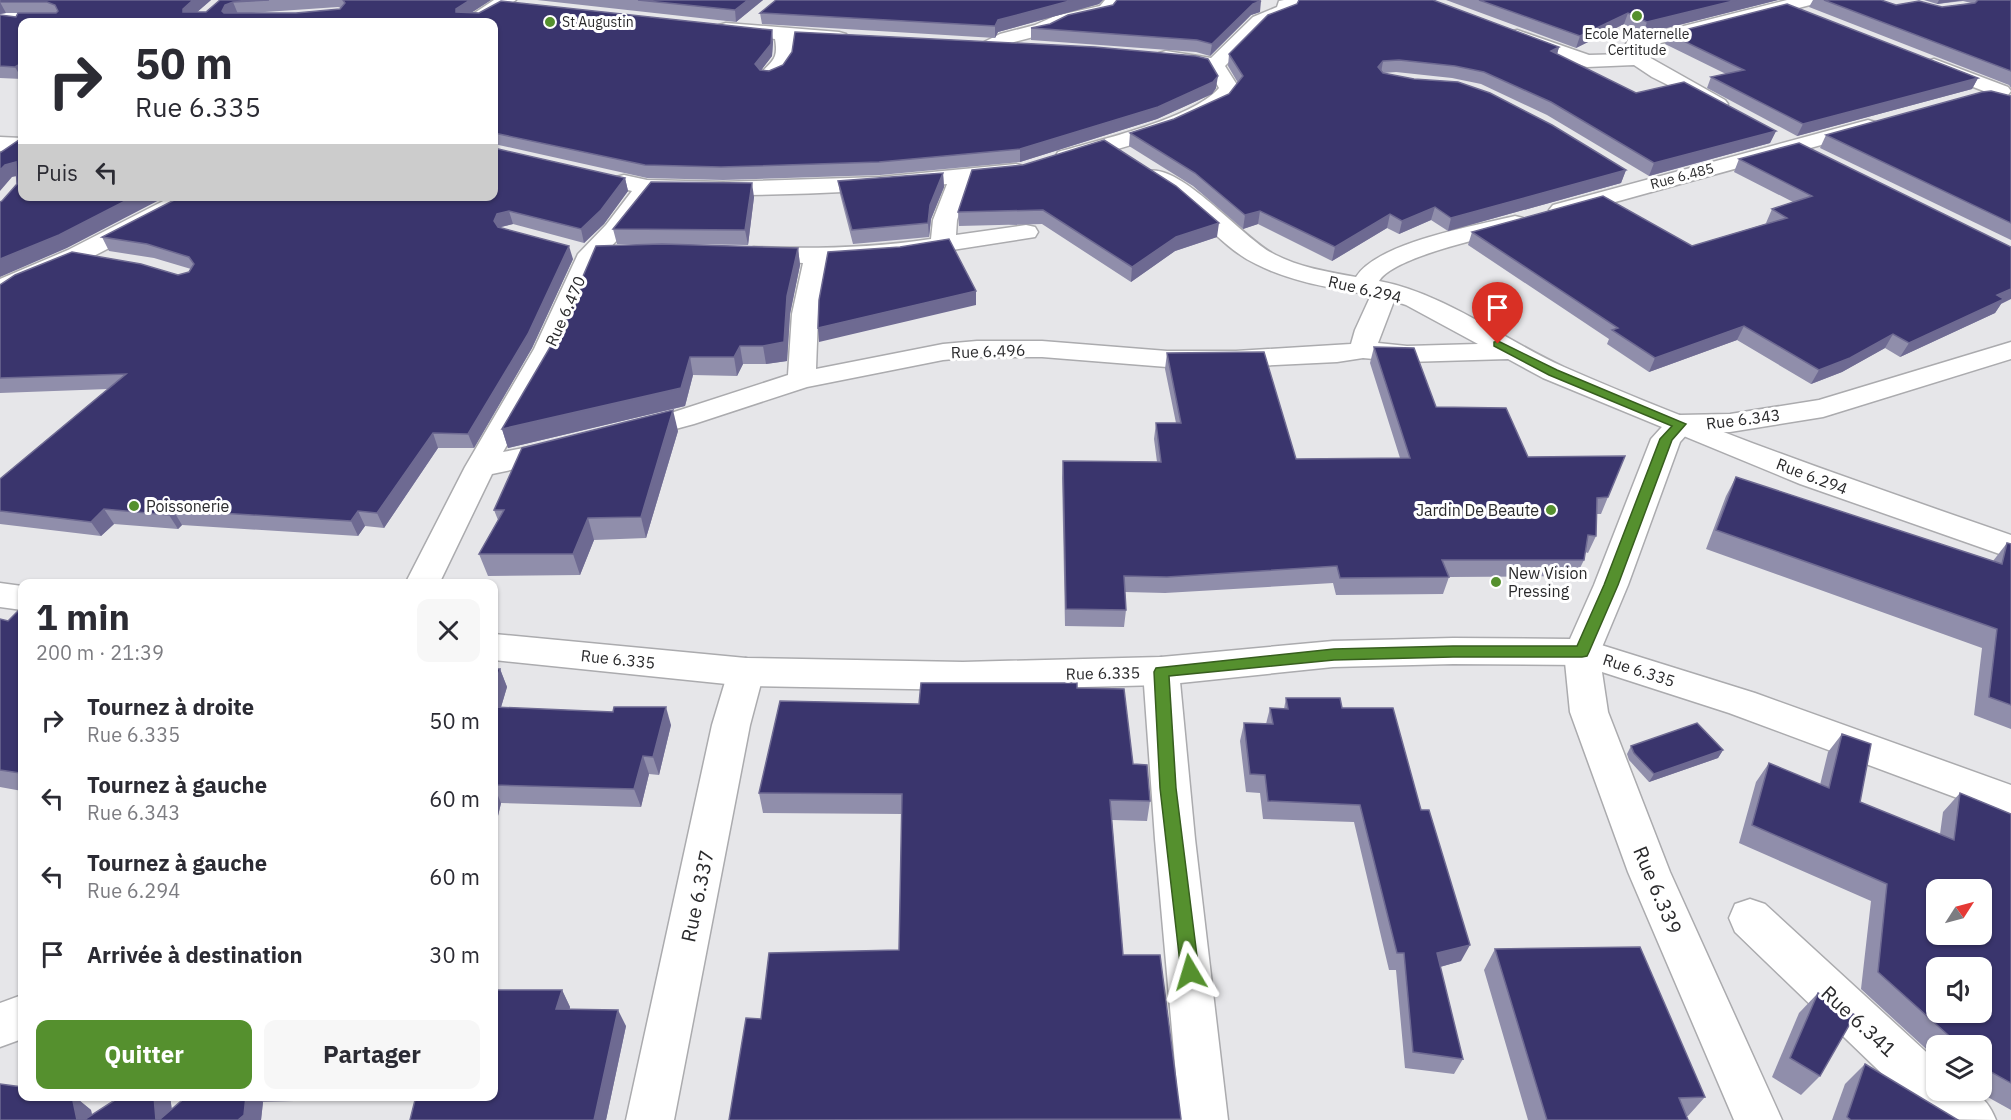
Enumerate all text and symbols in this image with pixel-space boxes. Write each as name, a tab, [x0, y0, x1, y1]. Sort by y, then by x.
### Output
marker: Ecole Maternelle Certitude	[1630, 9, 1644, 23]
place label: St Augustin	[562, 13, 634, 31]
marker: St Augustin	[543, 15, 557, 29]
place label: Ecole Maternelle Certitude	[1584, 25, 1690, 59]
text: 50 m	[135, 36, 233, 91]
icon: right	[36, 42, 114, 120]
text: Rue 6.335	[135, 89, 261, 124]
icon: left	[90, 156, 123, 189]
text: Puis	[36, 158, 78, 187]
street label: Rue 6.485	[1648, 159, 1716, 193]
street label: Rue 6.294	[1326, 271, 1404, 307]
street label: Rue 6.470	[541, 273, 589, 349]
pin	[1472, 282, 1523, 344]
icon: arrive	[1481, 291, 1514, 324]
street label: Rue 6.496	[950, 340, 1026, 362]
street label: Rue 6.343	[1705, 405, 1781, 433]
street label: Rue 6.294	[1774, 453, 1850, 499]
place label: Poissonerie	[146, 496, 230, 516]
marker: Poissonerie	[127, 499, 141, 513]
place label: Jardin De Beaute	[1416, 500, 1539, 520]
marker: Jardin De Beaute	[1544, 503, 1558, 517]
place label: New Vision Pressing	[1508, 563, 1588, 601]
marker: New Vision Pressing	[1489, 575, 1503, 589]
text: 1 min	[36, 593, 130, 640]
button: close	[417, 599, 480, 662]
text: 200 m · 21:39	[36, 639, 164, 666]
street label: Rue 6.335	[580, 645, 656, 673]
street label: Rue 6.335	[1600, 649, 1678, 691]
street label: Rue 6.335	[1066, 662, 1140, 684]
text: Tournez à droite	[87, 692, 254, 721]
icon: right	[36, 704, 69, 737]
text: 50 m	[429, 706, 480, 735]
text: Rue 6.335	[87, 721, 180, 748]
text: Tournez à gauche	[87, 770, 267, 799]
icon: left	[36, 782, 69, 815]
text: 60 m	[429, 784, 480, 813]
text: Rue 6.343	[87, 799, 180, 826]
street label: Rue 6.339	[1627, 842, 1689, 938]
text: Tournez à gauche	[87, 848, 267, 877]
street label: Rue 6.337	[674, 848, 720, 944]
icon: left	[36, 860, 69, 893]
text: 60 m	[429, 862, 480, 891]
text: Rue 6.294	[87, 877, 180, 904]
north arrow	[1926, 879, 1992, 945]
map controls	[1926, 879, 1992, 1101]
icon: arrive	[36, 938, 69, 971]
text: Arrivée à destination	[87, 940, 303, 969]
text: 30 m	[429, 940, 480, 969]
position arrow	[1158, 940, 1222, 1004]
button: sound	[1926, 957, 1992, 1023]
street label: Rue 6.341	[1816, 979, 1902, 1063]
button: Quitter	[36, 1020, 252, 1089]
button: Partager	[264, 1020, 480, 1089]
button: layers	[1926, 1035, 1992, 1101]

